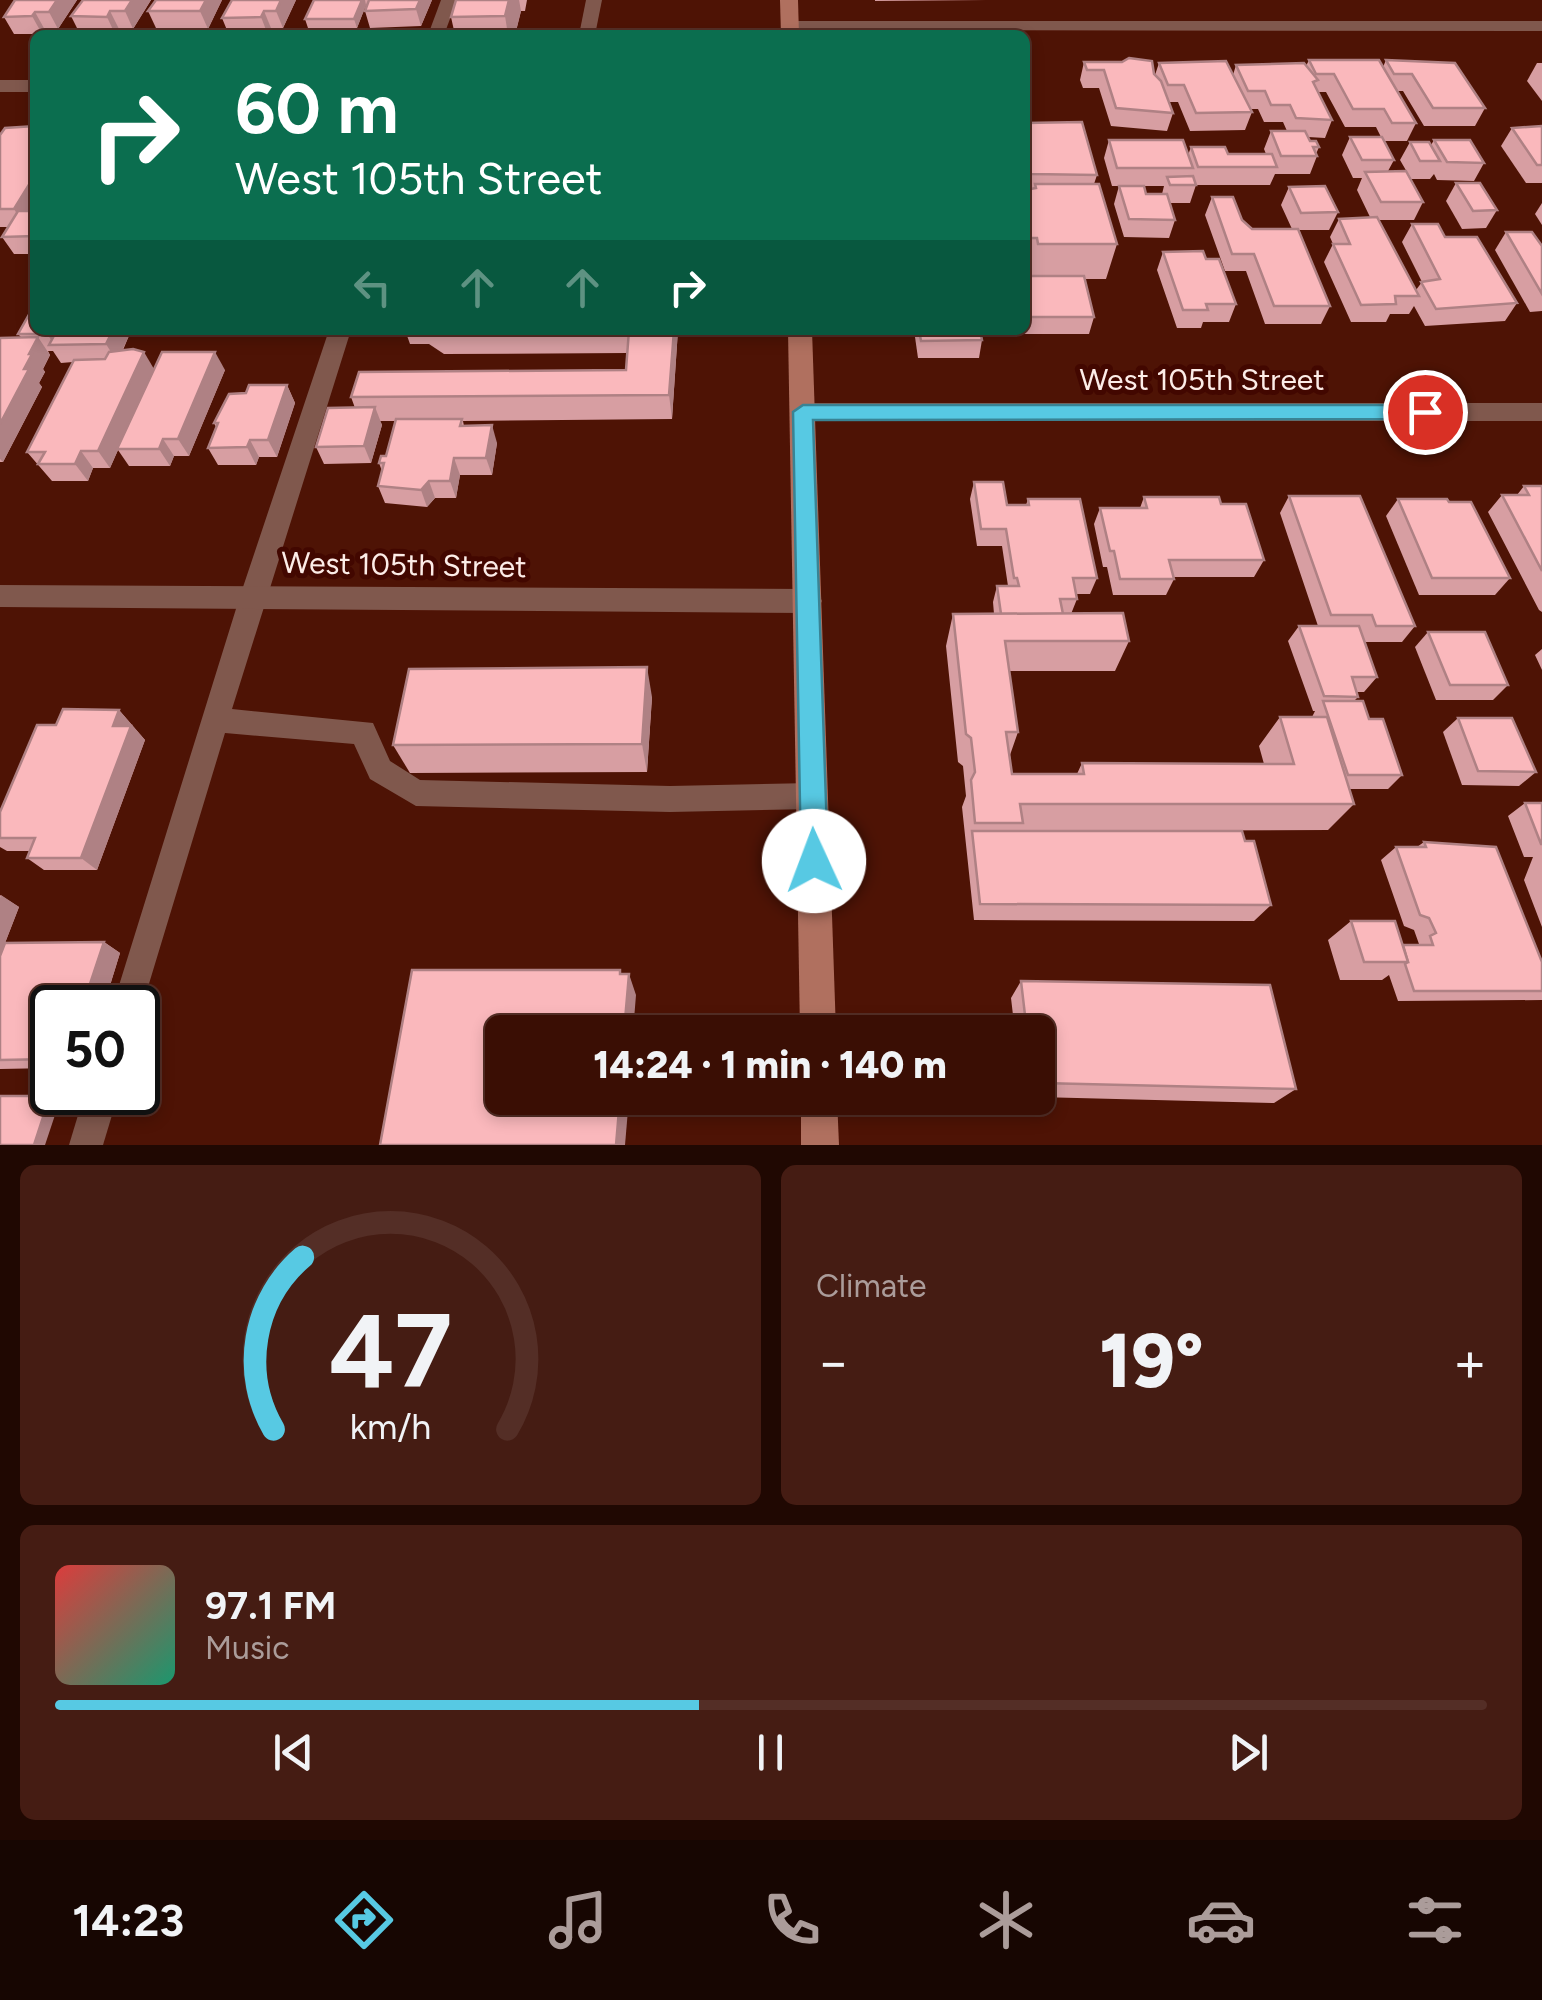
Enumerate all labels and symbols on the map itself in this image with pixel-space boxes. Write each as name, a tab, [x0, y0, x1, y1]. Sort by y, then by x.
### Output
street label: West 105th Street	[1079, 361, 1325, 398]
pin	[1383, 370, 1468, 455]
street label: West 105th Street	[281, 544, 527, 585]
position arrow	[762, 809, 866, 913]
speed limit sign: 50	[30, 985, 160, 1115]

